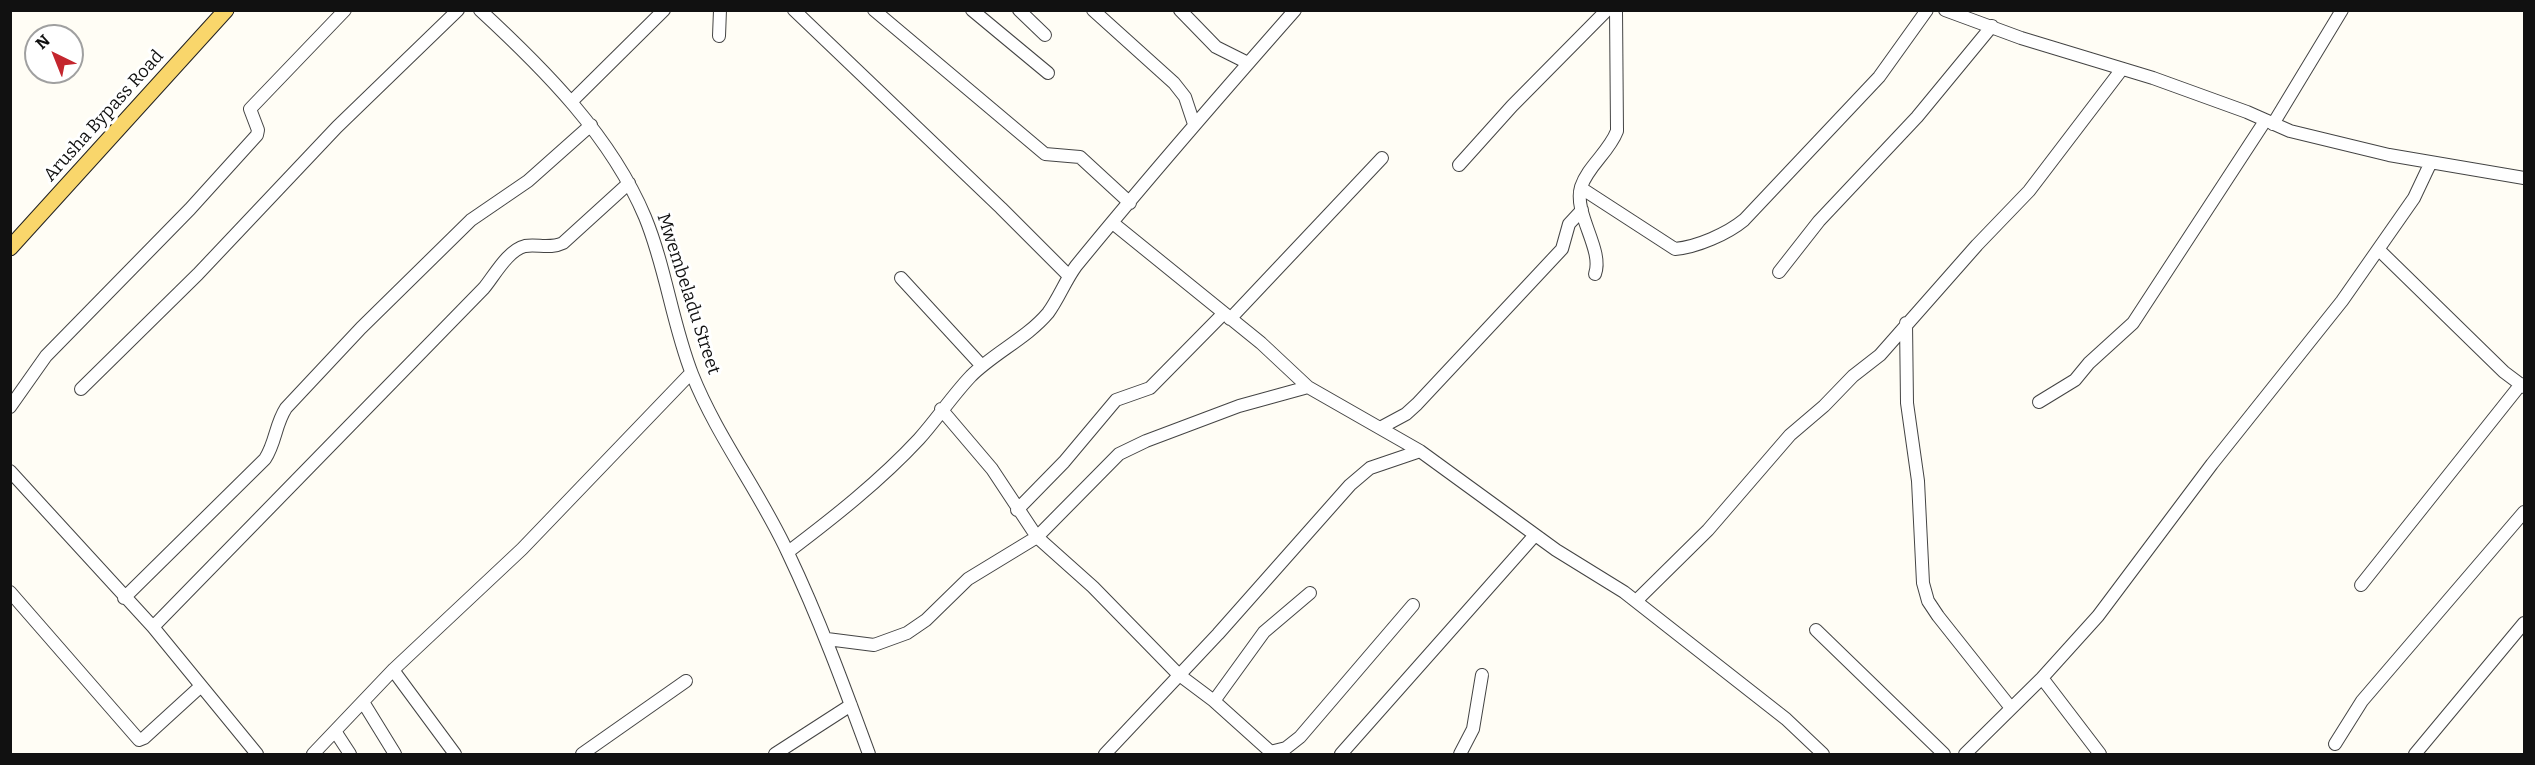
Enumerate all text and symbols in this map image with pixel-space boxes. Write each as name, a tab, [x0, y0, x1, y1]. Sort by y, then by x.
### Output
north arrow	[24, 24, 84, 84]
text: N	[32, 31, 54, 53]
street label: Arusha Bypass Road	[39, 46, 169, 186]
street label: Mwembeladu Street	[652, 211, 724, 377]

